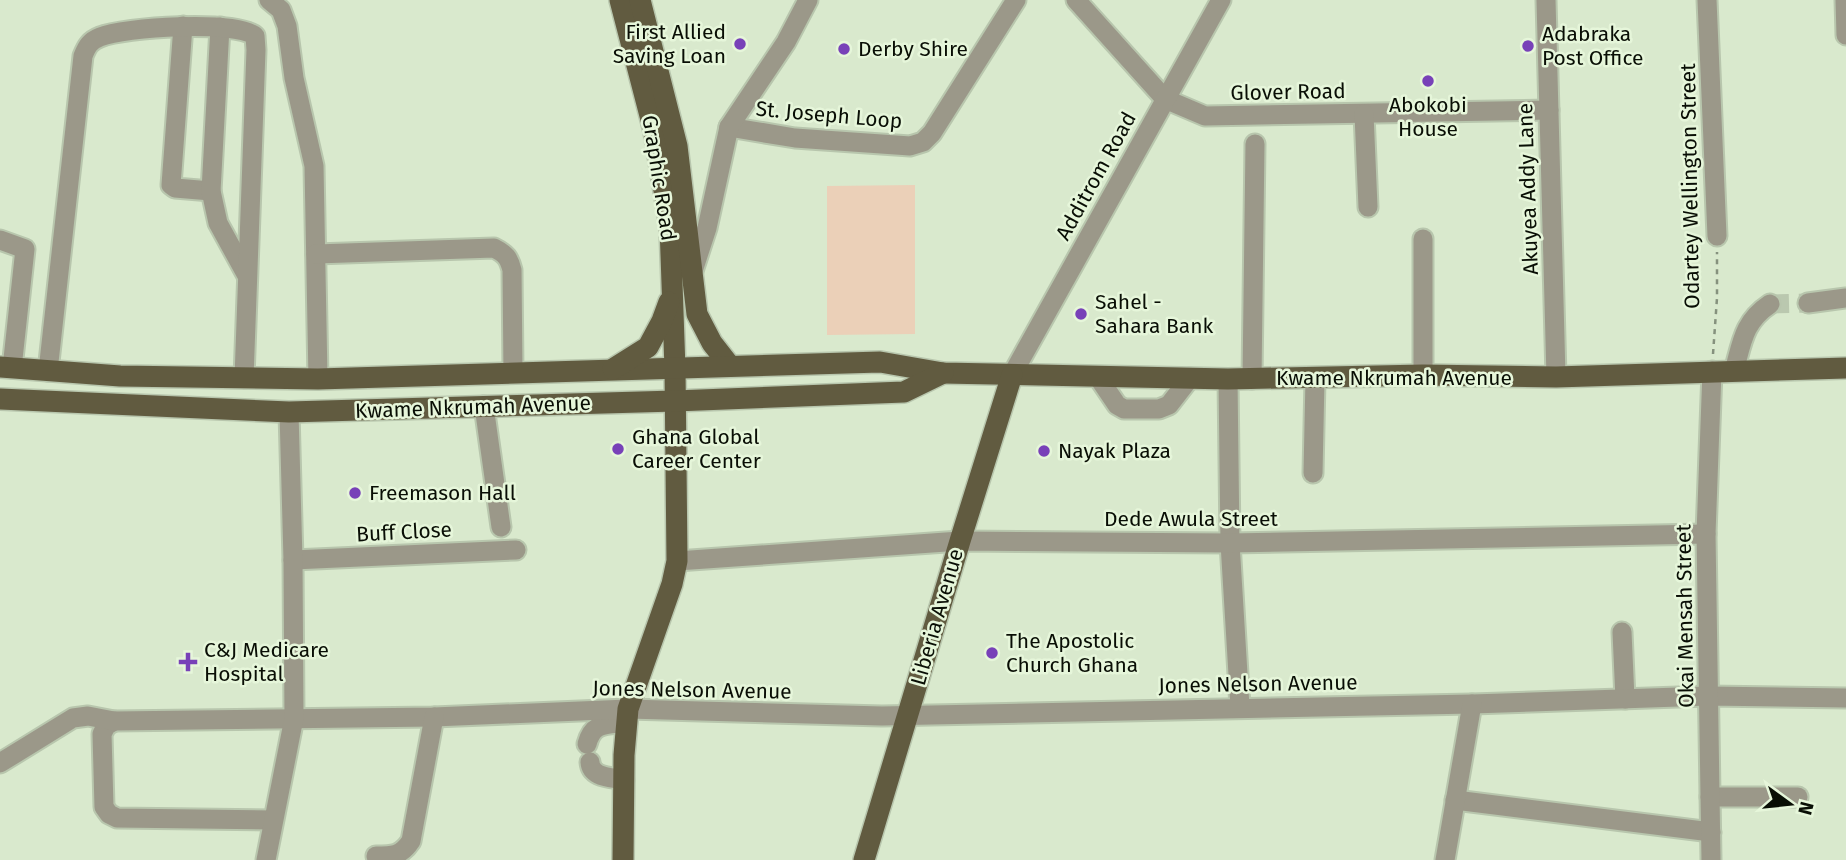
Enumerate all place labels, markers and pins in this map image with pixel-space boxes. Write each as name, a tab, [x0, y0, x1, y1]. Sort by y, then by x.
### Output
place label: First Allied Saving Loan	[613, 19, 726, 69]
place label: Adabraka Post Office	[1542, 21, 1644, 71]
marker: First Allied Saving Loan	[732, 36, 748, 52]
place label: Derby Shire	[858, 36, 968, 62]
marker: Adabraka Post Office	[1520, 38, 1536, 54]
marker: Derby Shire	[836, 41, 852, 57]
marker: Abokobi House	[1420, 73, 1436, 89]
place label: Abokobi House	[1389, 92, 1467, 142]
place label: Sahel - Sahara Bank	[1095, 289, 1213, 339]
marker: Sahel - Sahara Bank	[1073, 306, 1089, 322]
place label: Ghana Global Career Center	[632, 424, 761, 474]
place label: Nayak Plaza	[1058, 438, 1171, 464]
marker: Ghana Global Career Center	[610, 441, 626, 457]
marker: Nayak Plaza	[1036, 443, 1052, 459]
place label: Freemason Hall	[369, 480, 516, 506]
marker: Freemason Hall	[347, 485, 363, 501]
place label: The Apostolic Church Ghana	[1006, 628, 1138, 678]
place label: C&J Medicare Hospital	[204, 637, 329, 687]
marker: The Apostolic Church Ghana	[984, 645, 1000, 661]
marker: C&J Medicare Hospital	[178, 652, 198, 672]

